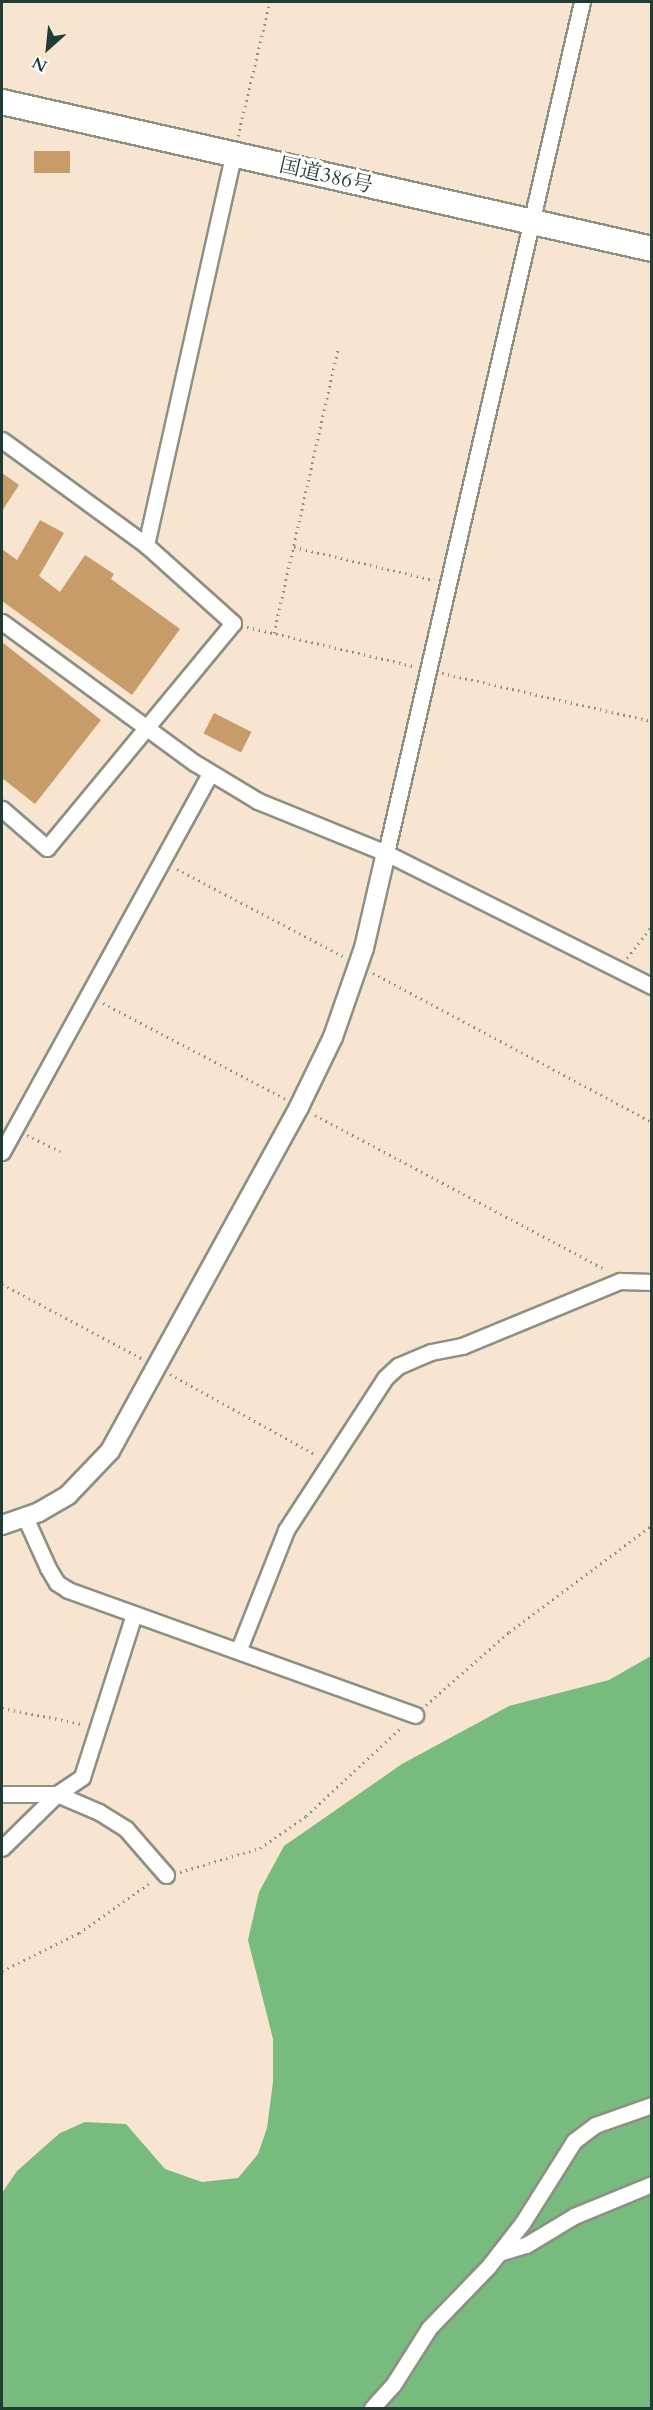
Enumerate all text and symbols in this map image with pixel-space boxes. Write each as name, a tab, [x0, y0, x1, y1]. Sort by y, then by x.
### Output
north arrow	[18, 18, 78, 78]
text: N	[29, 51, 51, 77]
street label: 国道386号	[277, 153, 375, 199]

